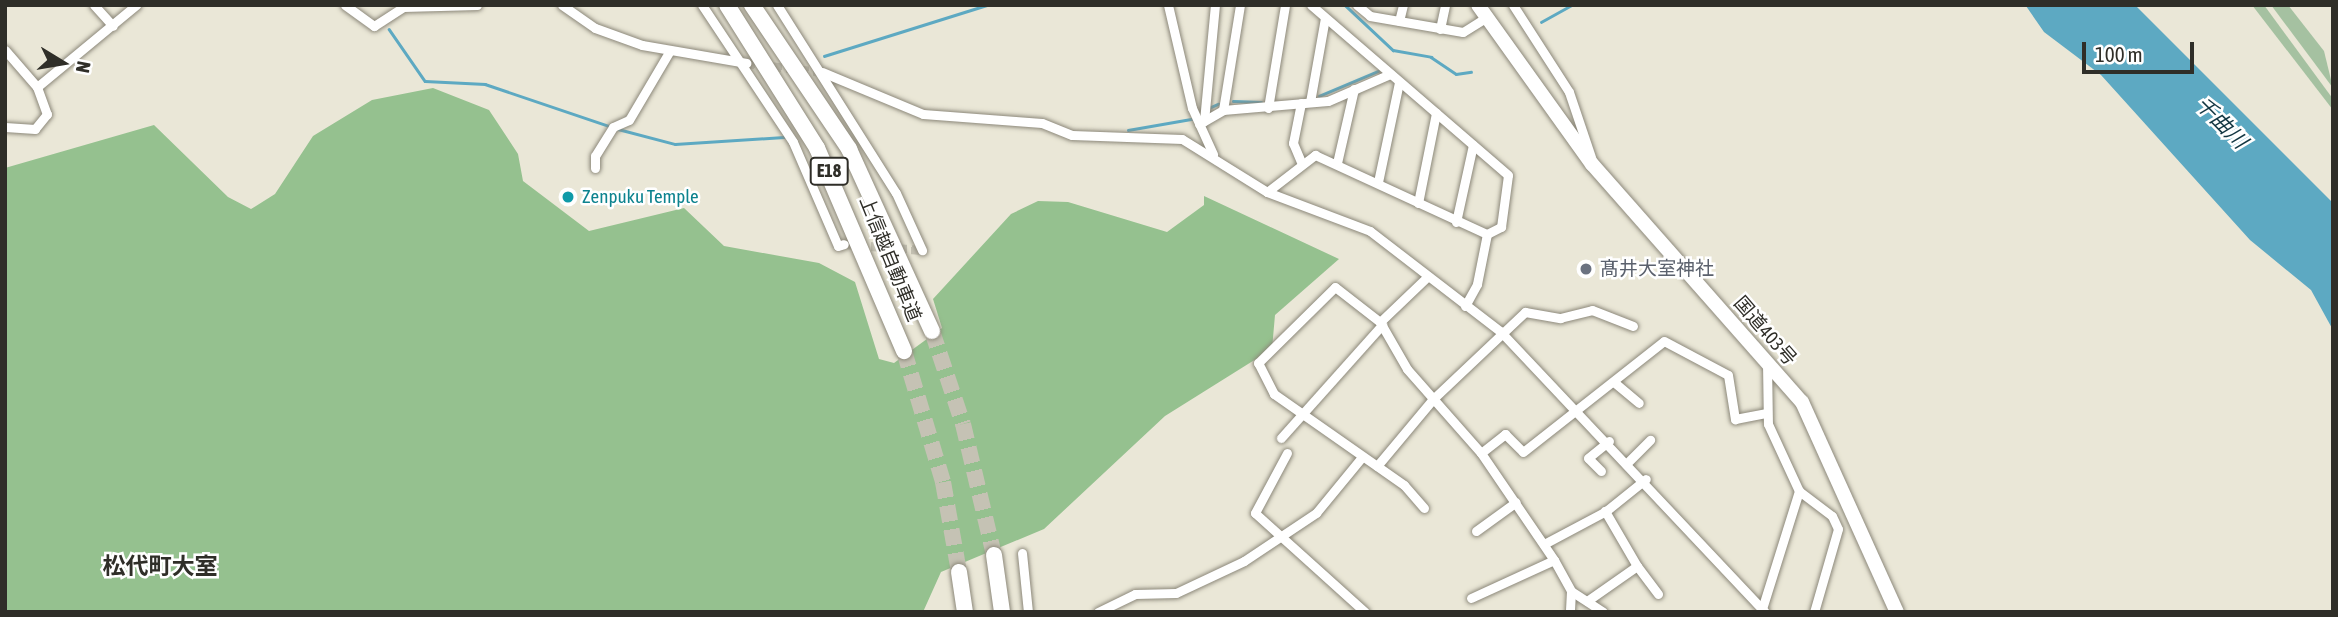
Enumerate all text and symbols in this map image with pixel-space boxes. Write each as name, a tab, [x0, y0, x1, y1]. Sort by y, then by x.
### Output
north arrow	[28, 28, 98, 98]
scale bar	[2086, 28, 2198, 72]
text: 100 m	[2095, 42, 2143, 66]
text: N	[72, 59, 95, 75]
water label: 千曲川	[2191, 91, 2253, 153]
road number: E18	[808, 156, 850, 186]
place label: Zenpuku Temple	[582, 186, 699, 208]
marker: Zenpuku Temple	[560, 189, 576, 205]
street label: 上信越自動車道	[855, 193, 925, 325]
place label: 髙井大室神社	[1600, 258, 1714, 280]
marker: 髙井大室神社	[1578, 261, 1594, 277]
street label: 国道403号	[1729, 292, 1801, 370]
district label: 松代町大室	[103, 552, 217, 580]

